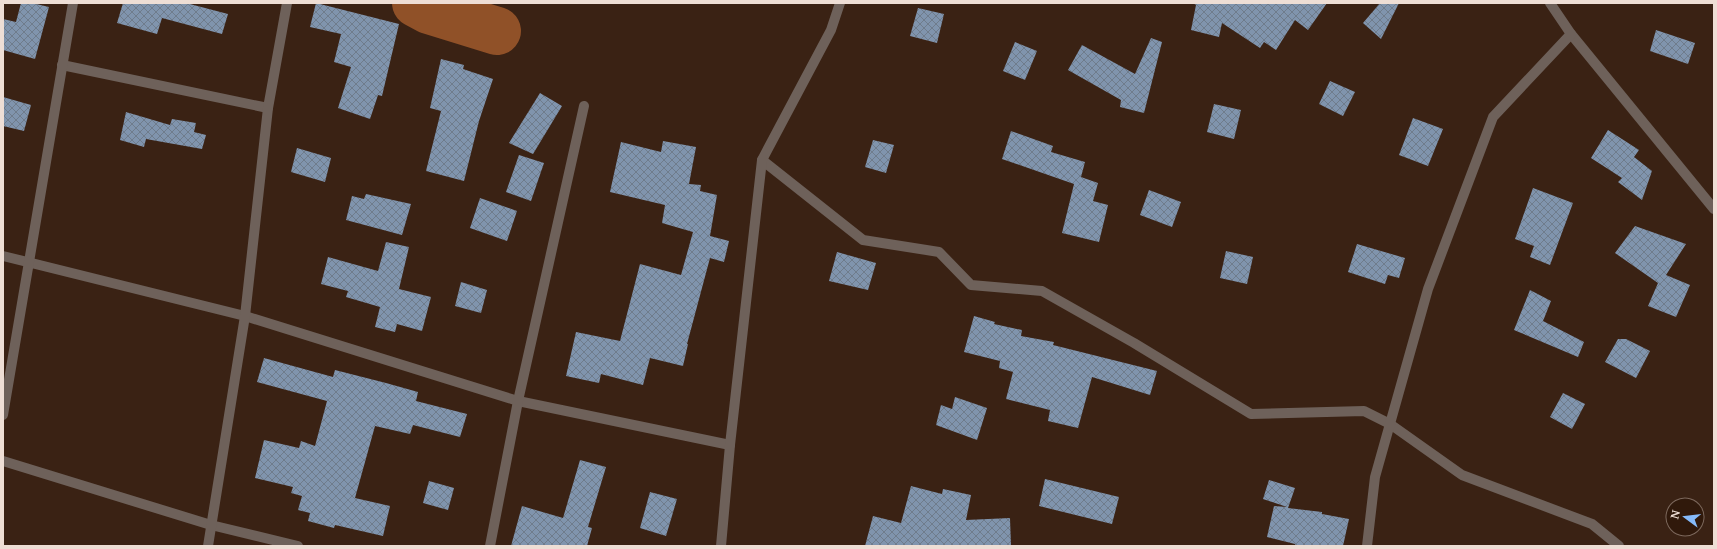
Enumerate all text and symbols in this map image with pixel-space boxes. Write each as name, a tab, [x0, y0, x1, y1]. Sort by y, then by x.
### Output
north arrow	[1665, 497, 1705, 537]
text: N	[1666, 508, 1683, 520]

